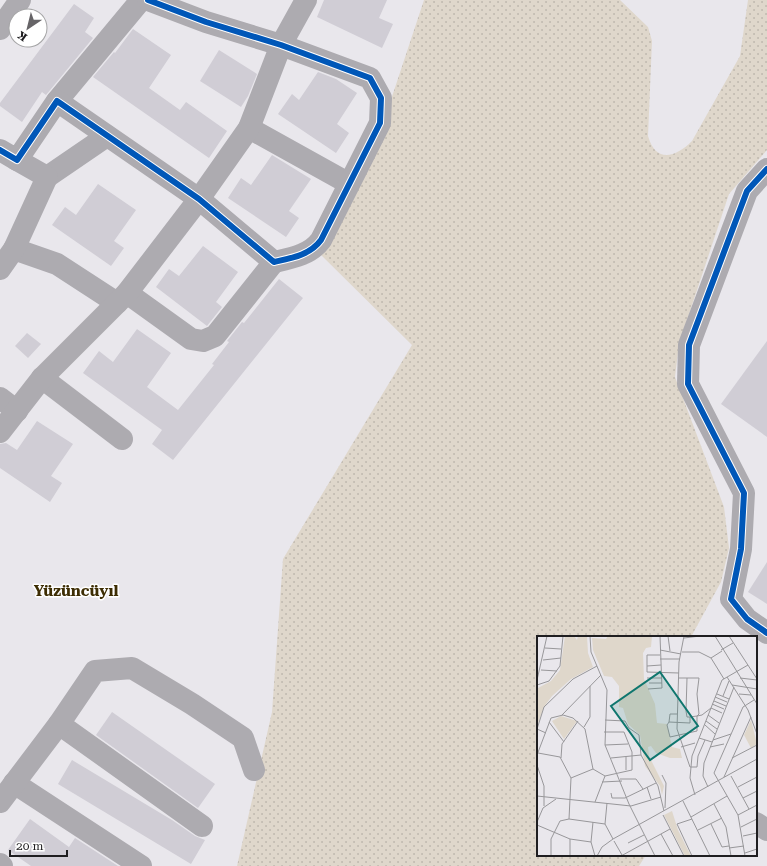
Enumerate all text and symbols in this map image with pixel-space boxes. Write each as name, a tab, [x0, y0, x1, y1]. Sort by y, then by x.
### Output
north arrow	[8, 8, 48, 48]
text: K	[15, 28, 30, 44]
district label: Yüzüncüyıl	[34, 582, 118, 600]
inset map	[537, 636, 757, 856]
scale bar	[10, 832, 67, 858]
text: 20 m	[16, 839, 43, 853]

